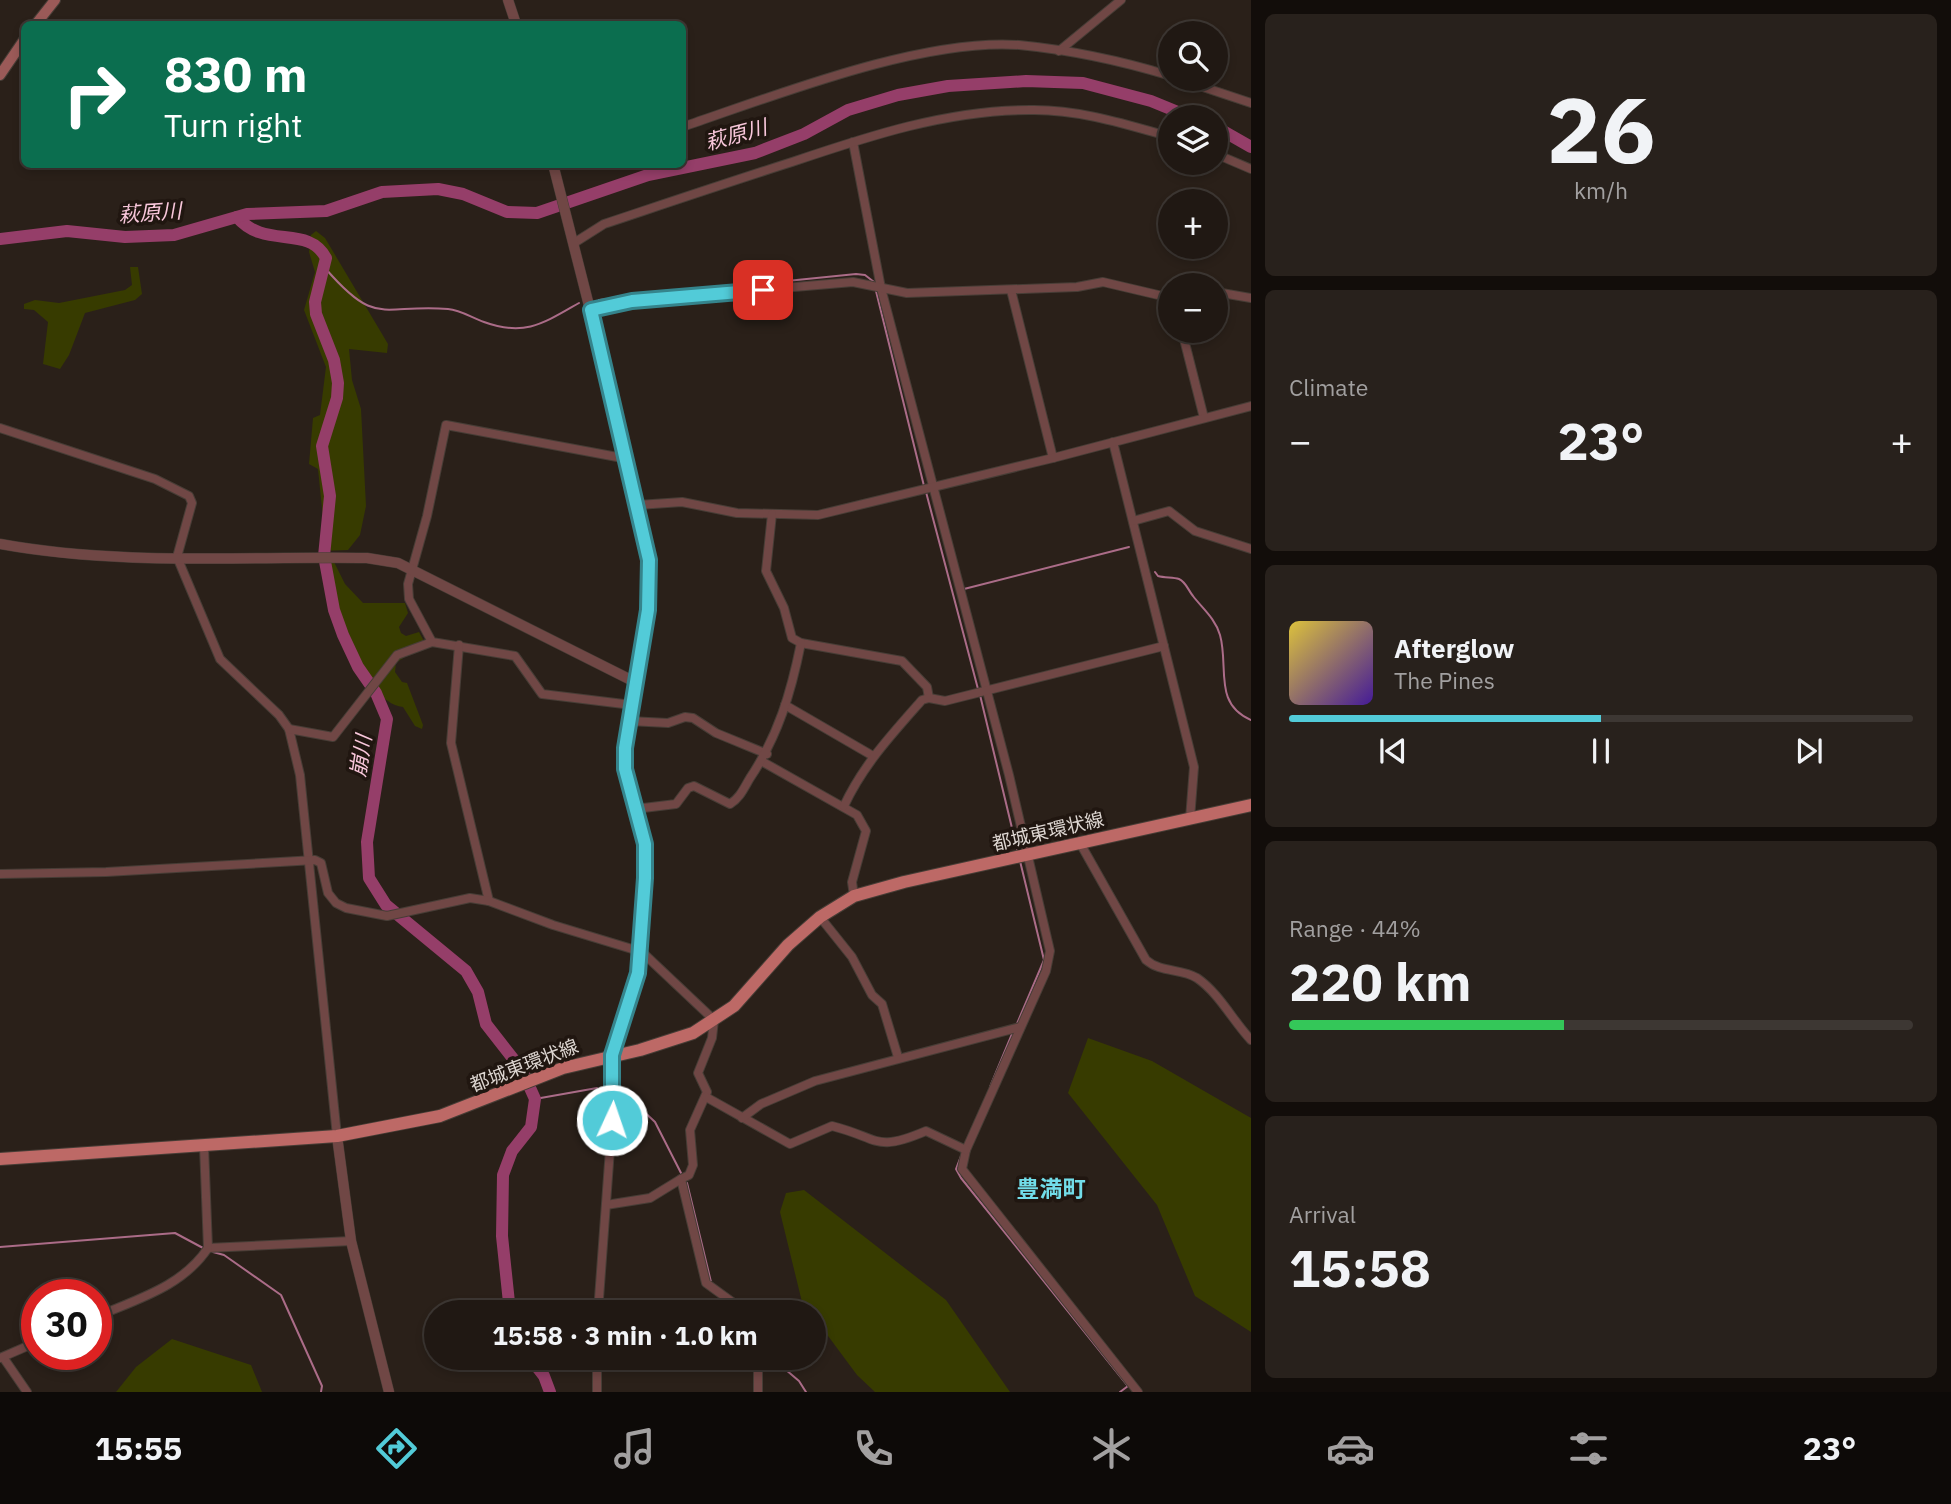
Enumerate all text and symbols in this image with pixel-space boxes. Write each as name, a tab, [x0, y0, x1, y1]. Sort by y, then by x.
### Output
map controls	[1158, 21, 1228, 343]
button: search	[1158, 21, 1228, 91]
text: 830 m	[164, 42, 308, 105]
icon: right	[49, 49, 140, 140]
text: 26	[1546, 70, 1656, 188]
text: Turn right	[164, 104, 302, 146]
button: layers	[1158, 105, 1228, 175]
water label: 萩原川	[702, 112, 772, 156]
text: km/h	[1574, 175, 1628, 205]
button: +	[1158, 189, 1228, 259]
water label: 萩原川	[118, 196, 184, 228]
pin	[733, 260, 793, 320]
icon: arrive	[744, 271, 782, 309]
button: −	[1158, 273, 1228, 343]
text: Climate	[1289, 372, 1368, 402]
text: 23°	[1558, 407, 1644, 474]
text: −	[1289, 416, 1312, 465]
text: +	[1890, 416, 1913, 465]
text: Afterglow	[1394, 631, 1514, 665]
text: The Pines	[1394, 665, 1495, 695]
water label: 崩川	[343, 731, 377, 779]
icon: previous	[1374, 732, 1412, 770]
icon: pause	[1582, 732, 1620, 770]
icon: next	[1790, 732, 1828, 770]
street label: 都城東環状線	[990, 806, 1106, 856]
text: Range · 44%	[1289, 913, 1421, 943]
text: 220 km	[1289, 948, 1471, 1015]
street label: 都城東環状線	[466, 1033, 582, 1097]
position arrow	[575, 1083, 649, 1157]
district label: 豊満町	[1017, 1173, 1086, 1203]
text: Arrival	[1289, 1199, 1356, 1229]
text: 15:58	[1289, 1234, 1431, 1301]
speed limit sign: 30	[21, 1279, 112, 1370]
text: 15:58 · 3 min · 1.0 km	[492, 1318, 758, 1352]
icon: directions	[372, 1424, 421, 1473]
icon: music	[610, 1424, 659, 1473]
icon: phone	[849, 1424, 898, 1473]
icon: climate	[1087, 1424, 1136, 1473]
icon: car	[1326, 1424, 1375, 1473]
icon: filters	[1564, 1424, 1613, 1473]
text: 15:55	[95, 1427, 182, 1469]
text: 23°	[1803, 1427, 1856, 1469]

